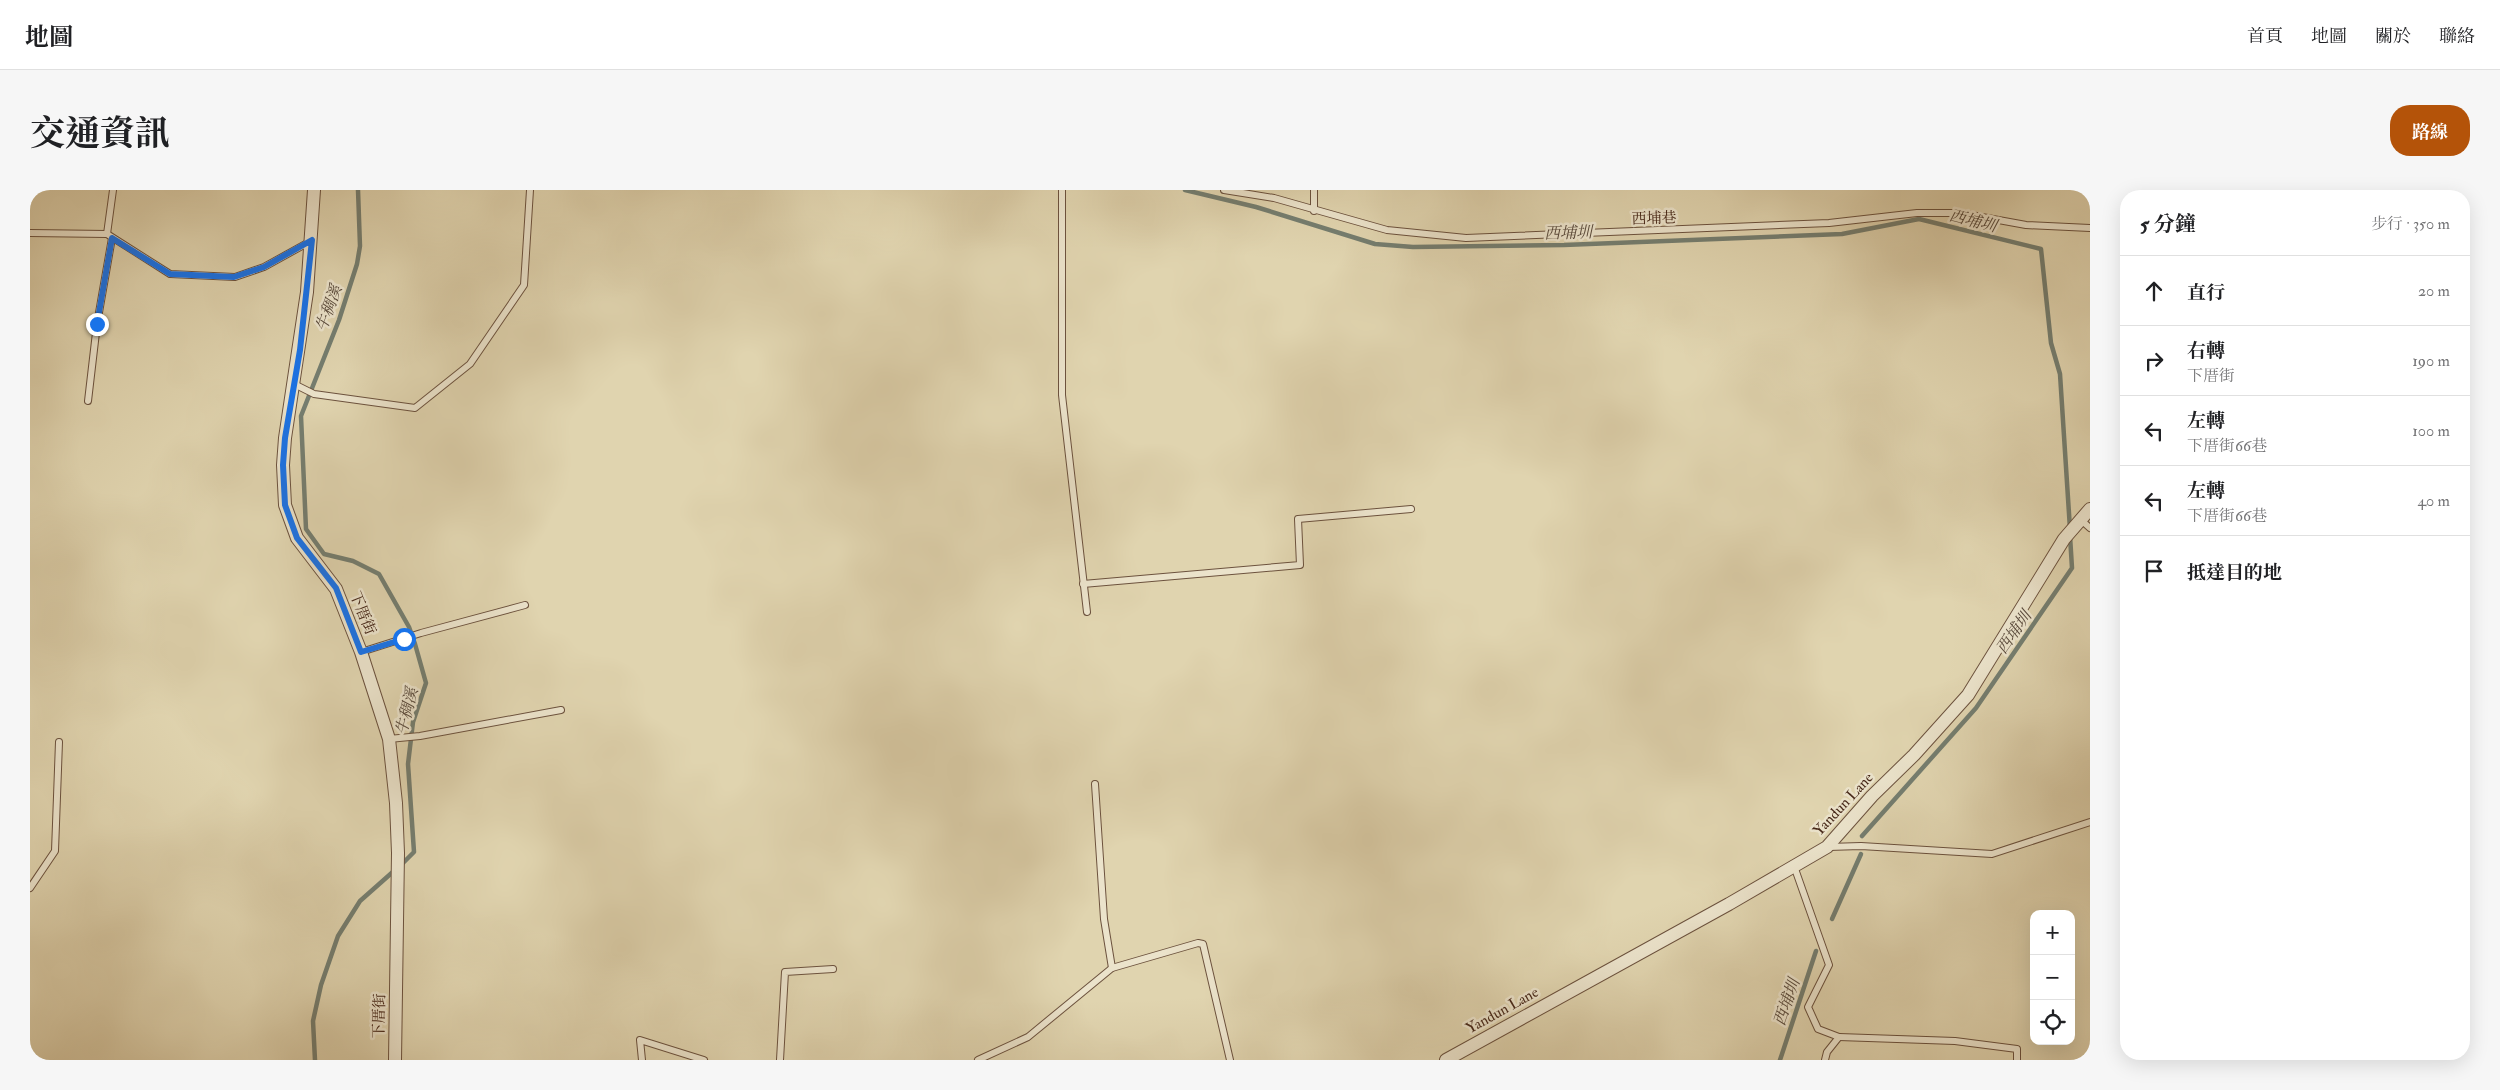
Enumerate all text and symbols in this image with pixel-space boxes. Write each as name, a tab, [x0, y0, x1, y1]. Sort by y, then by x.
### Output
text: 地圖	[25, 22, 73, 53]
text: 首頁	[2247, 25, 2283, 48]
text: 地圖	[2311, 25, 2347, 48]
text: 關於	[2375, 25, 2411, 48]
text: 聯絡	[2439, 25, 2475, 48]
button: 路線	[2390, 105, 2470, 156]
text: 交通資訊	[30, 112, 170, 156]
water label: 西埔圳	[1947, 205, 2001, 237]
street label: 西埔巷	[1631, 208, 1677, 229]
text: 5 分鐘	[2140, 211, 2196, 238]
text: 步行 · 350 m	[2371, 214, 2450, 234]
water label: 西埔圳	[1544, 222, 1595, 244]
icon: ahead	[2140, 277, 2168, 305]
water label: 牛稠溪	[311, 280, 347, 334]
text: 直行	[2187, 281, 2225, 305]
text: 20 m	[2418, 281, 2450, 301]
route end	[86, 313, 109, 336]
text: 右轉	[2187, 339, 2225, 363]
icon: right	[2140, 347, 2168, 375]
text: 190 m	[2412, 351, 2450, 371]
text: 下厝街	[2187, 366, 2235, 386]
text: 左轉	[2187, 409, 2225, 433]
icon: left	[2140, 417, 2168, 445]
text: 100 m	[2412, 421, 2450, 441]
text: 下厝街66巷	[2187, 436, 2267, 456]
text: 左轉	[2187, 479, 2225, 503]
icon: left	[2140, 487, 2168, 515]
text: 40 m	[2417, 491, 2450, 511]
text: 下厝街66巷	[2187, 506, 2267, 526]
icon: arrive	[2140, 557, 2168, 585]
text: 抵達目的地	[2187, 561, 2282, 585]
street label: 下厝街	[345, 589, 380, 638]
water label: 西埔圳	[1992, 605, 2037, 658]
route start	[393, 628, 416, 651]
water label: 牛稠溪	[391, 684, 423, 737]
street label: Yandun Lane	[1809, 769, 1878, 840]
map controls	[2030, 910, 2075, 1045]
button: +	[2030, 910, 2075, 955]
button: −	[2030, 955, 2075, 1000]
water label: 西埔圳	[1770, 974, 1805, 1028]
street label: Yandun Lane	[1463, 983, 1542, 1038]
street label: 下厝街	[370, 993, 389, 1039]
button: locate	[2030, 1000, 2075, 1045]

